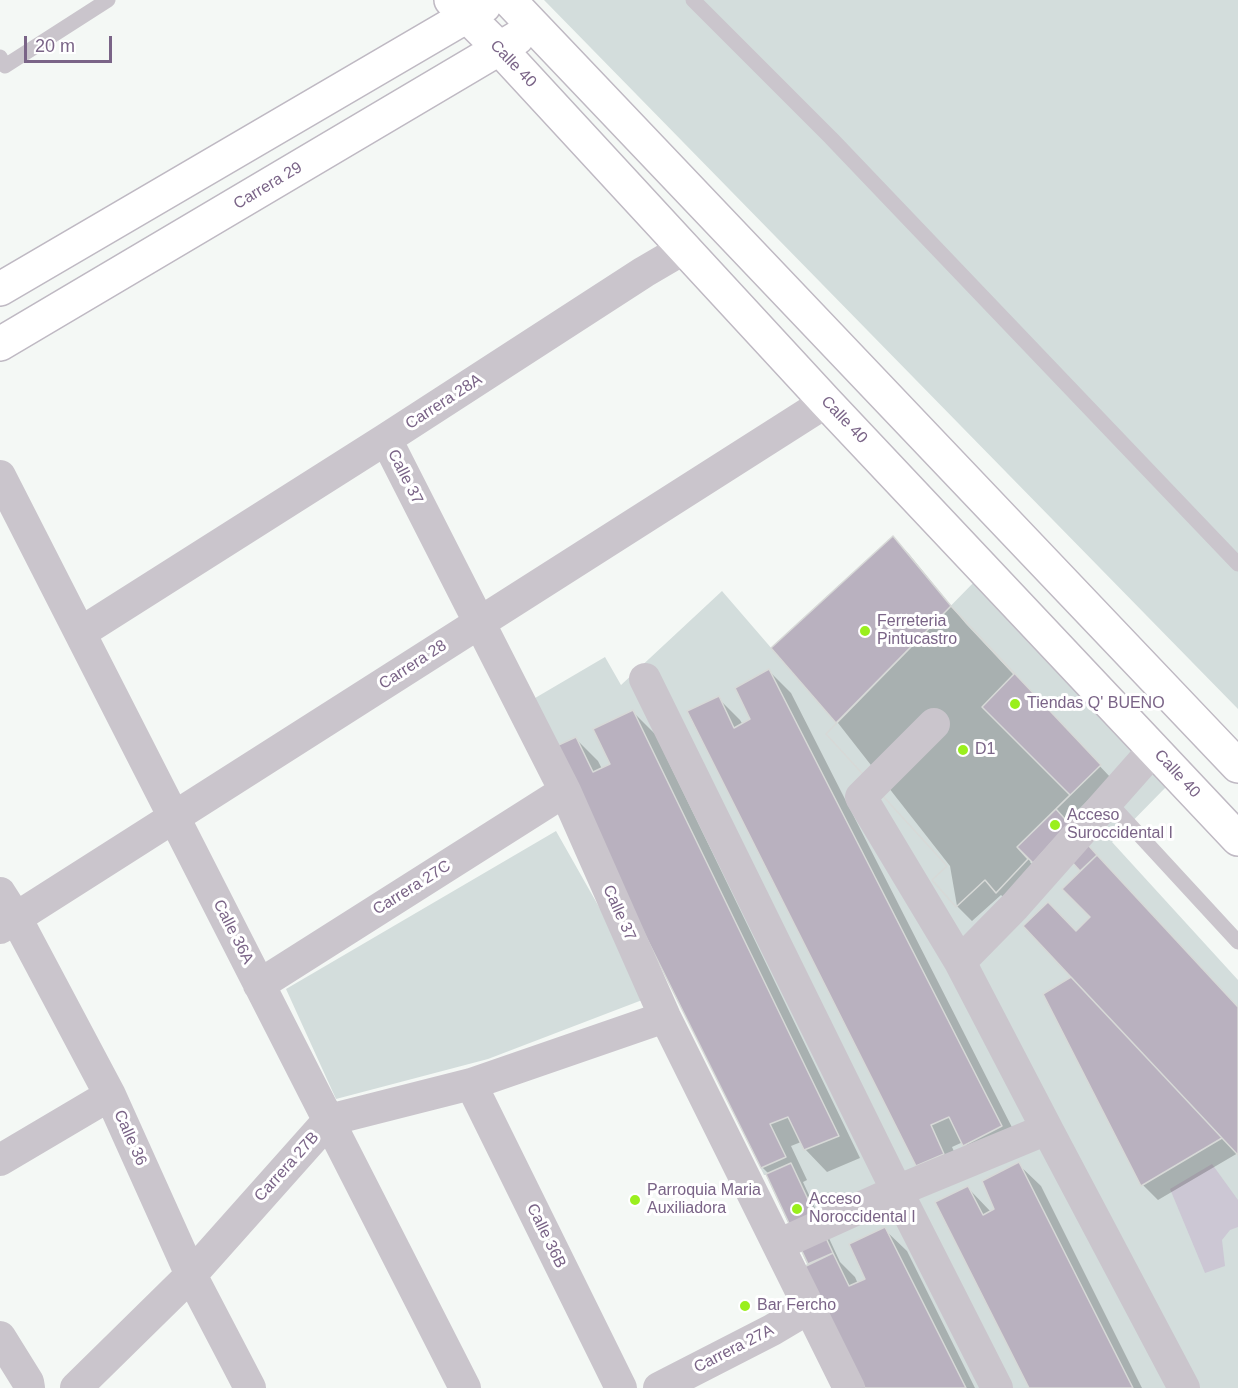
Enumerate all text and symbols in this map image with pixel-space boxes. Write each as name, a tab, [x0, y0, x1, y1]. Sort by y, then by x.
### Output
scale bar	[27, 24, 116, 62]
text: 20 m	[35, 36, 75, 56]
street label: Calle 40	[486, 36, 540, 92]
street label: Carrera 29	[230, 158, 306, 214]
street label: Carrera 28A	[402, 370, 486, 434]
street label: Calle 40	[817, 392, 871, 448]
street label: Calle 37	[383, 446, 427, 508]
place label: Ferreteria Pintucastro	[877, 612, 957, 650]
marker: Ferreteria Pintucastro	[858, 624, 872, 638]
street label: Carrera 28	[376, 636, 450, 694]
place label: Tiendas Q' BUENO	[1027, 694, 1165, 714]
marker: Tiendas Q' BUENO	[1008, 697, 1022, 711]
place label: D1	[975, 740, 995, 760]
marker: D1	[956, 743, 970, 757]
street label: Calle 40	[1150, 746, 1204, 802]
place label: Acceso Suroccidental I	[1067, 806, 1173, 844]
marker: Acceso Suroccidental I	[1048, 818, 1062, 832]
street label: Carrera 27C	[370, 857, 454, 919]
street label: Calle 37	[598, 882, 640, 944]
street label: Calle 36A	[209, 897, 257, 967]
street label: Calle 36	[109, 1107, 151, 1169]
street label: Carrera 27B	[251, 1128, 323, 1206]
place label: Parroquia Maria Auxiliadora	[647, 1181, 761, 1219]
place label: Acceso Noroccidental I	[809, 1190, 916, 1228]
marker: Parroquia Maria Auxiliadora	[628, 1193, 642, 1207]
street label: Calle 36B	[522, 1201, 570, 1271]
marker: Acceso Noroccidental I	[790, 1202, 804, 1216]
place label: Bar Fercho	[757, 1296, 836, 1316]
marker: Bar Fercho	[738, 1299, 752, 1313]
street label: Carrera 27A	[691, 1321, 777, 1377]

